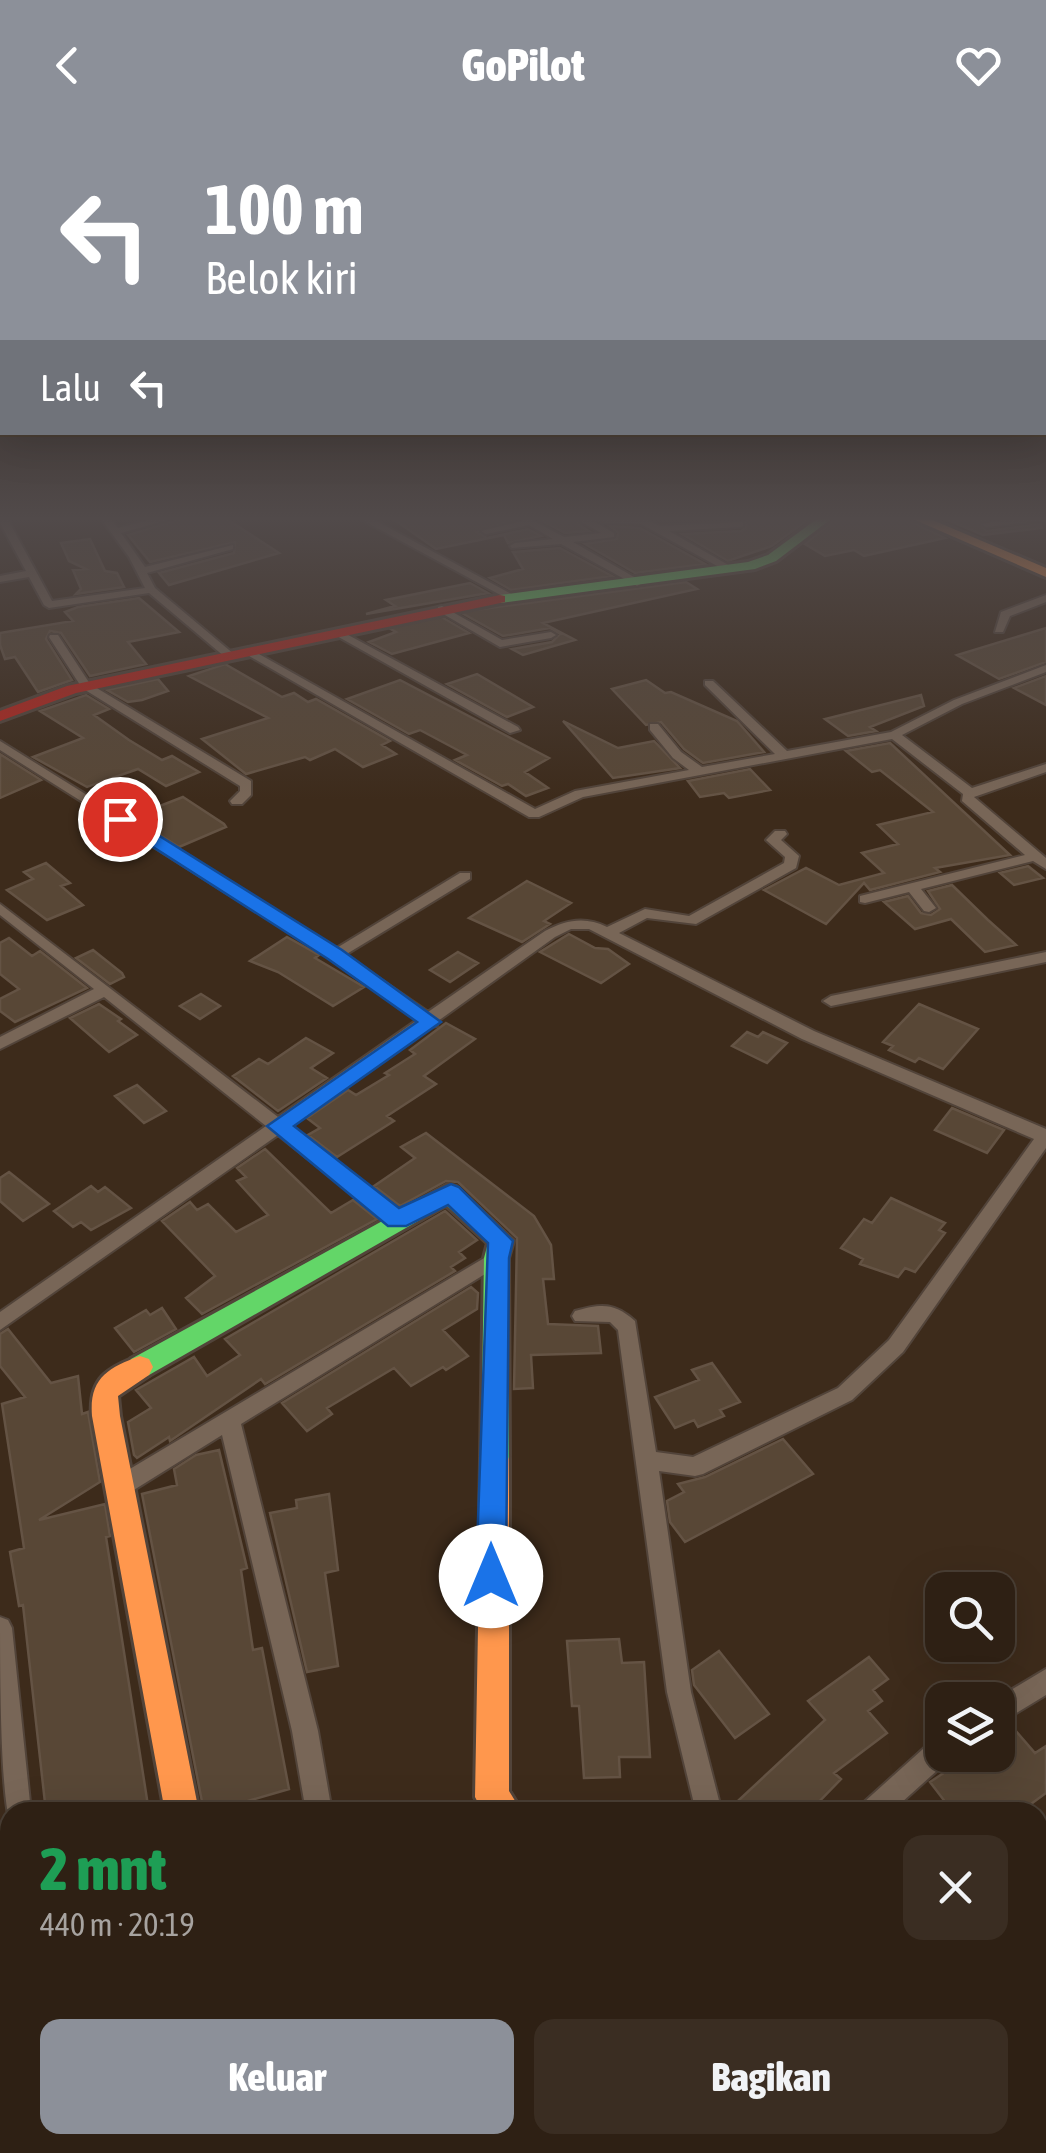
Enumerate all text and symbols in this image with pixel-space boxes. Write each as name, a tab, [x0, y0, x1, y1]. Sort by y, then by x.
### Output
icon: back	[40, 38, 95, 93]
icon: heart	[951, 38, 1006, 93]
text: GoPilot	[462, 39, 584, 91]
text: 100 m	[205, 169, 364, 249]
icon: left	[40, 170, 170, 300]
text: Belok kiri	[205, 252, 358, 304]
icon: left	[121, 360, 176, 415]
text: Lalu	[40, 366, 101, 409]
pin	[78, 777, 163, 862]
icon: arrive	[93, 792, 148, 847]
position arrow	[439, 1524, 543, 1628]
map controls	[925, 1572, 1015, 1772]
button: search	[925, 1572, 1015, 1662]
button: layers	[925, 1682, 1015, 1772]
text: 2 mnt	[40, 1834, 166, 1903]
button: close	[903, 1835, 1008, 1940]
text: 440 m · 20:19	[40, 1906, 195, 1943]
button: Keluar	[40, 2019, 514, 2134]
button: Bagikan	[534, 2019, 1008, 2134]

